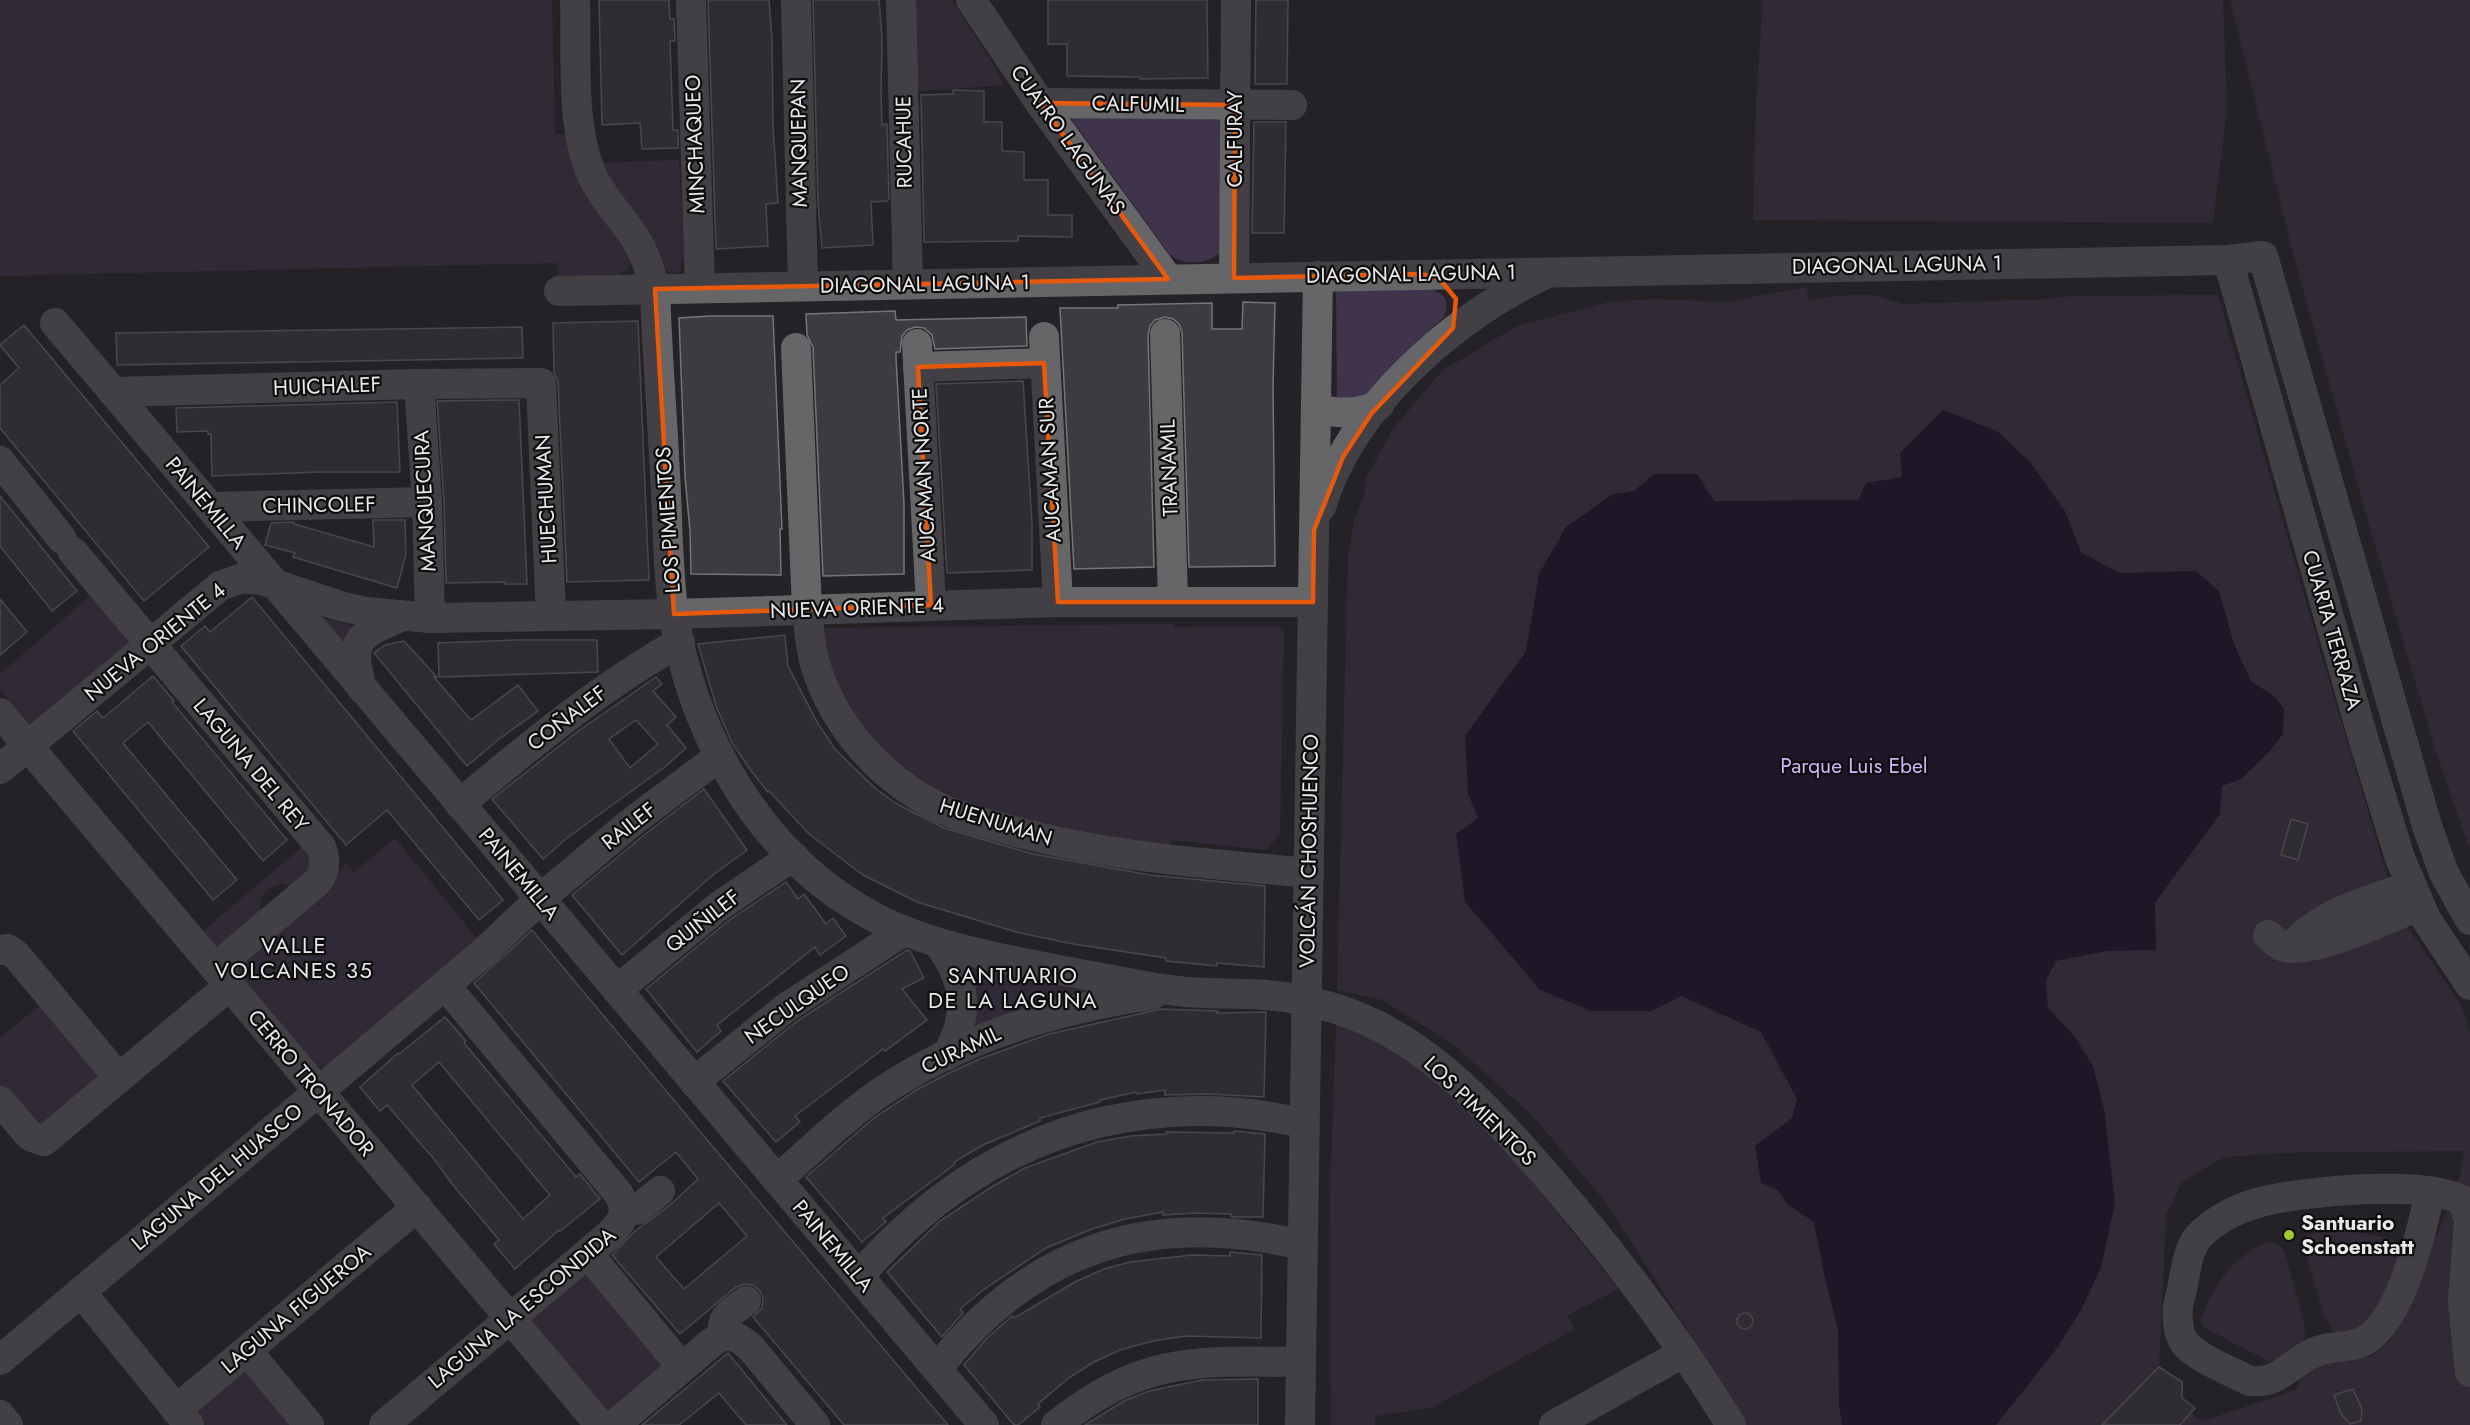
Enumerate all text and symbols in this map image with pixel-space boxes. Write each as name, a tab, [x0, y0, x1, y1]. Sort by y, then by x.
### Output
street label: CUATRO LAGUNAS	[1003, 59, 1133, 221]
street label: MINCHAQUEO	[678, 74, 712, 214]
street label: MANQUEPAN	[783, 78, 815, 208]
street label: CALFUMIL	[1091, 88, 1185, 120]
street label: CALFURAY	[1220, 90, 1250, 187]
street label: RUCAHUE	[888, 95, 920, 189]
street label: DIAGONAL LAGUNA 1	[1792, 248, 2002, 282]
street label: DIAGONAL LAGUNA 1	[1306, 257, 1516, 291]
street label: DIAGONAL LAGUNA 1	[820, 267, 1030, 301]
street label: HUICHALEF	[272, 369, 382, 403]
street label: AUCAMAN NORTE	[904, 387, 944, 563]
street label: AUCAMAN SUR	[1031, 397, 1069, 543]
street label: TRANAMIL	[1152, 418, 1186, 517]
street label: MANQUECURA	[406, 429, 444, 572]
street label: HUECHUMAN	[528, 434, 564, 564]
street label: LOS PIMIENTOS	[648, 446, 688, 594]
street label: PAINEMILLA	[158, 450, 254, 556]
street label: CHINCOLEF	[262, 489, 376, 521]
street label: CUARTA TERRAZA	[2295, 547, 2369, 714]
street label: NUEVA ORIENTE 4	[78, 576, 232, 708]
street label: NUEVA ORIENTE 4	[769, 590, 945, 626]
street label: COÑALEF	[521, 678, 613, 758]
street label: LAGUNA DEL REY	[186, 692, 316, 838]
street label: VOLCÁN CHOSHUENCO	[1292, 734, 1326, 968]
park label: Parque Luis Ebel	[1780, 751, 1928, 781]
street label: HUENUMAN	[936, 791, 1056, 853]
street label: RAILEF	[595, 795, 663, 857]
street label: PAINEMILLA	[471, 821, 567, 927]
street label: QUIÑILEF	[659, 882, 747, 960]
district label: VALLE VOLCANES 35	[215, 929, 373, 986]
street label: NECULQUEO	[738, 957, 856, 1051]
district label: SANTUARIO DE LA LAGUNA	[928, 959, 1098, 1016]
street label: CERRO TRONADOR	[241, 1003, 382, 1163]
street label: CURAMIL	[916, 1018, 1006, 1082]
street label: LOS PIMIENTOS	[1417, 1049, 1543, 1173]
street label: LAGUNA DEL HUASCO	[125, 1096, 309, 1258]
street label: PAINEMILLA	[785, 1193, 881, 1299]
place label: Santuario Schoenstatt	[2301, 1208, 2414, 1262]
street label: LAGUNA LA ESCONDIDA	[422, 1220, 622, 1396]
marker: Santuario Schoenstatt	[2282, 1228, 2296, 1242]
street label: LAGUNA FIGUEROA	[215, 1237, 378, 1381]

